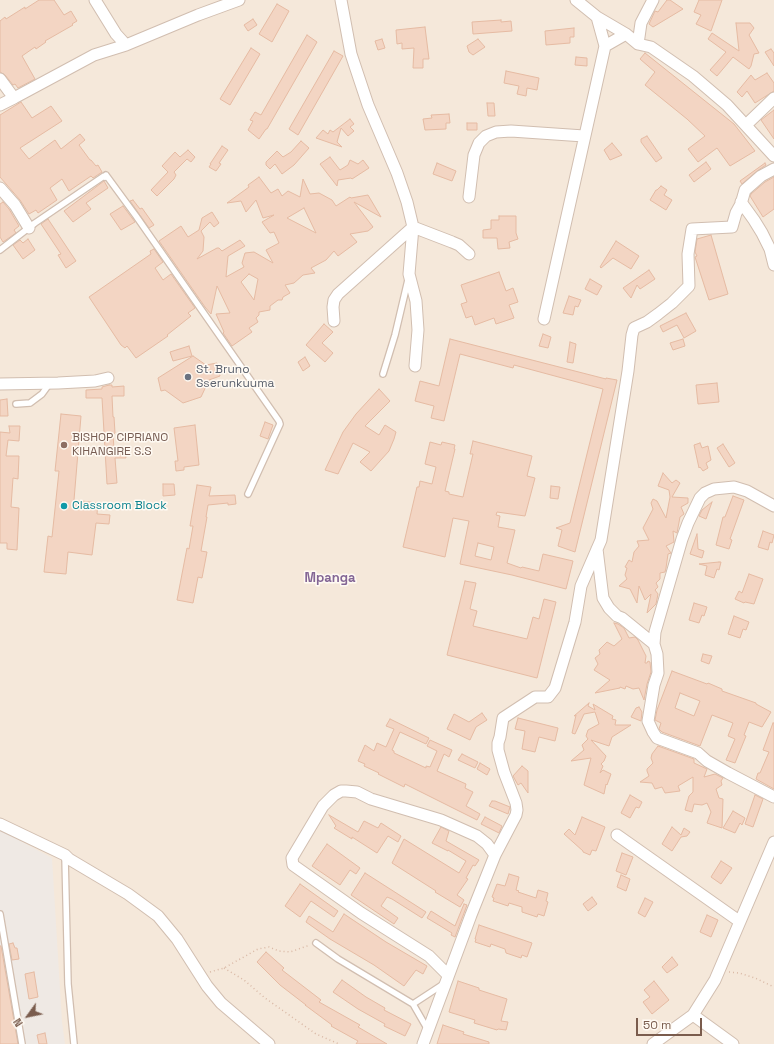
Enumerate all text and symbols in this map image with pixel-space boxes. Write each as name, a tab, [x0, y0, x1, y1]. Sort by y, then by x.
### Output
place label: St. Bruno Sserunkuuma	[196, 363, 274, 391]
marker: St. Bruno Sserunkuuma	[183, 372, 193, 382]
place label: BISHOP CIPRIANO KIHANGIRE S.S	[72, 431, 168, 459]
marker: BISHOP CIPRIANO KIHANGIRE S.S	[59, 440, 69, 450]
place label: Classroom Block	[72, 499, 167, 513]
marker: Classroom Block	[59, 501, 69, 511]
district label: Mpanga	[304, 570, 356, 586]
north arrow	[8, 996, 48, 1036]
scale bar	[638, 1010, 704, 1036]
text: N	[10, 1016, 26, 1029]
text: 50 m	[643, 1017, 671, 1033]

